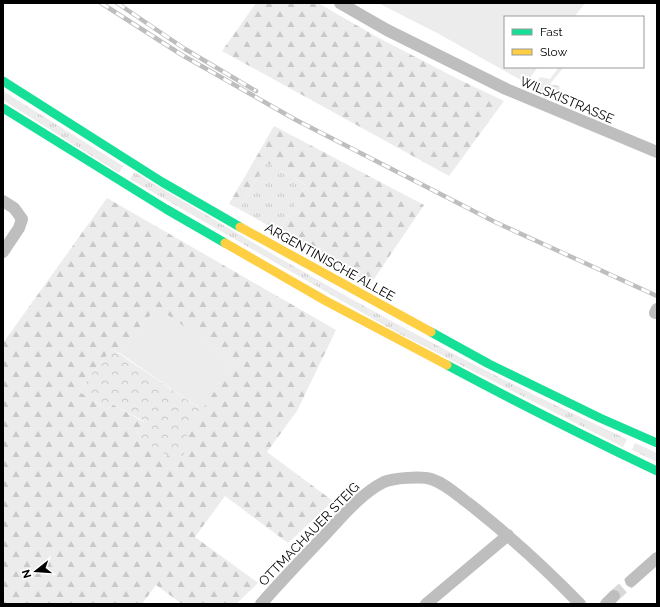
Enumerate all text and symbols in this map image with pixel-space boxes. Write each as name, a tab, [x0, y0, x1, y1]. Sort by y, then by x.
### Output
legend	[504, 16, 644, 68]
text: Fast	[540, 25, 563, 39]
text: Slow	[540, 45, 567, 59]
street label: WILSKISTRASSE	[518, 73, 616, 127]
street label: ARGENTINISCHE ALLEE	[263, 220, 398, 304]
street label: OTTMACHAUER STEIG	[256, 479, 362, 589]
north arrow	[16, 551, 56, 591]
text: N	[19, 568, 34, 580]

